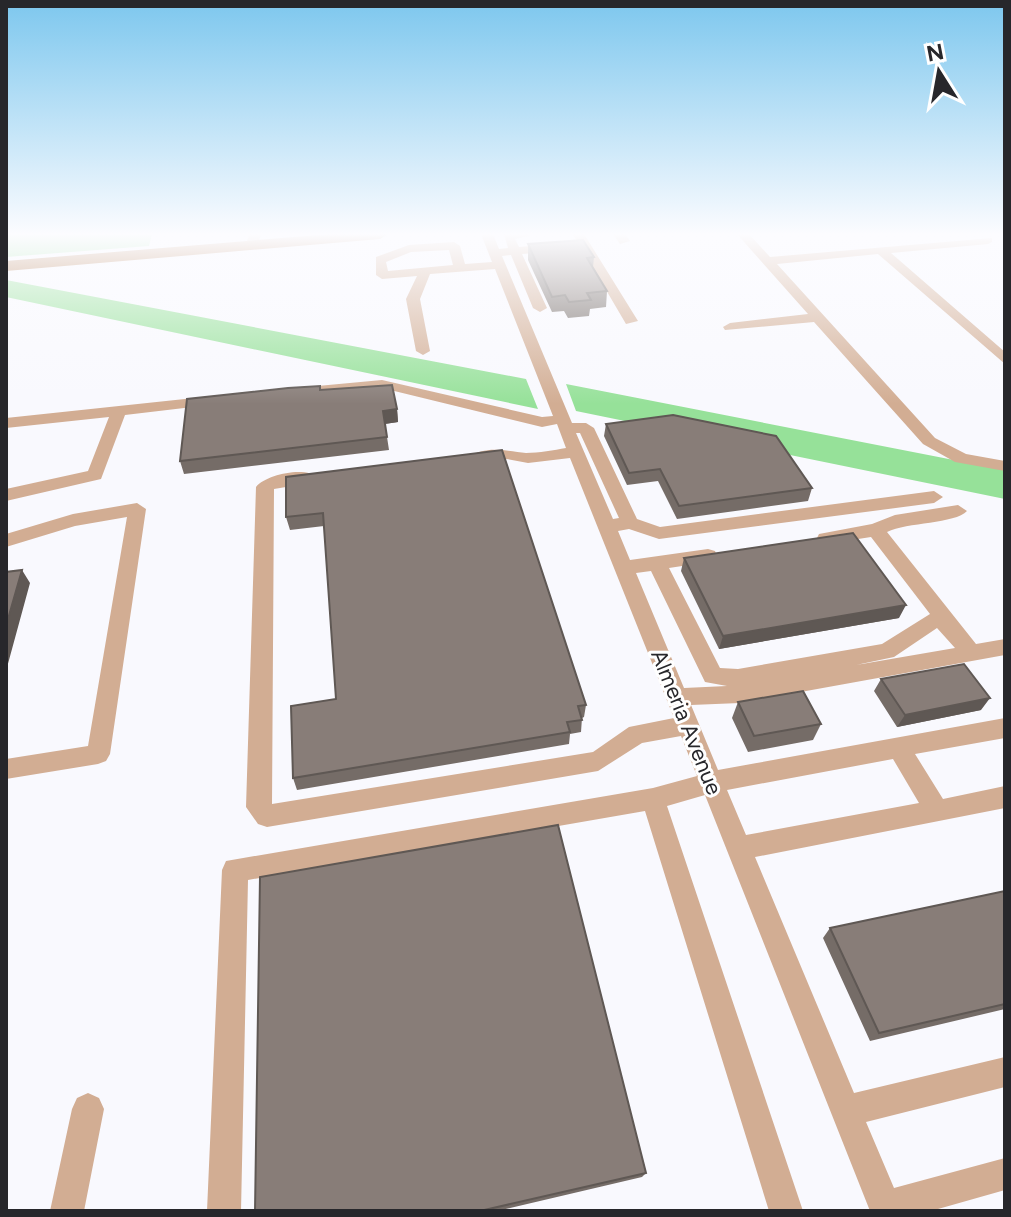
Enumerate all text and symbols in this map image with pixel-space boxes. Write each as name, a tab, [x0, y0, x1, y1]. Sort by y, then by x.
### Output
north arrow	[899, 32, 979, 112]
text: N	[924, 38, 946, 68]
street label: Almeria Avenue	[645, 646, 728, 799]

